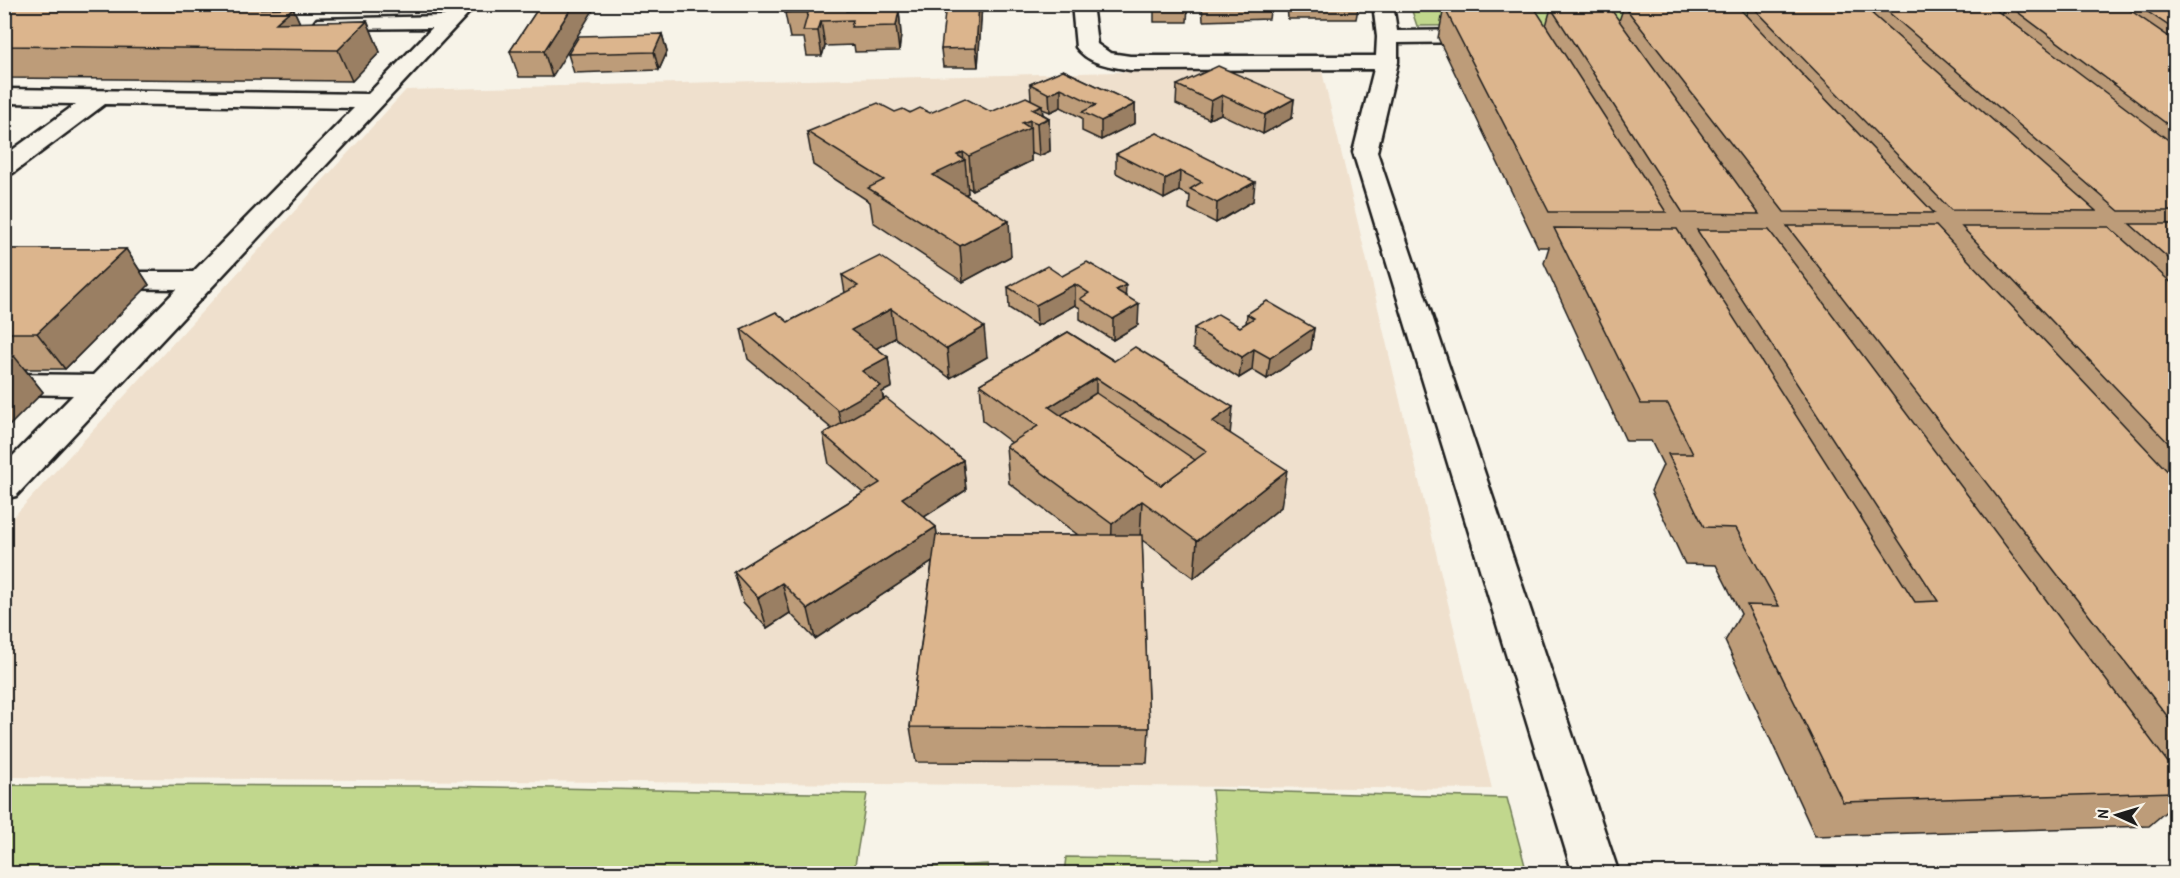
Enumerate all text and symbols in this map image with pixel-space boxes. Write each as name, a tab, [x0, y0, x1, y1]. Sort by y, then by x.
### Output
north arrow	[2087, 785, 2147, 845]
text: N	[2091, 808, 2113, 819]

